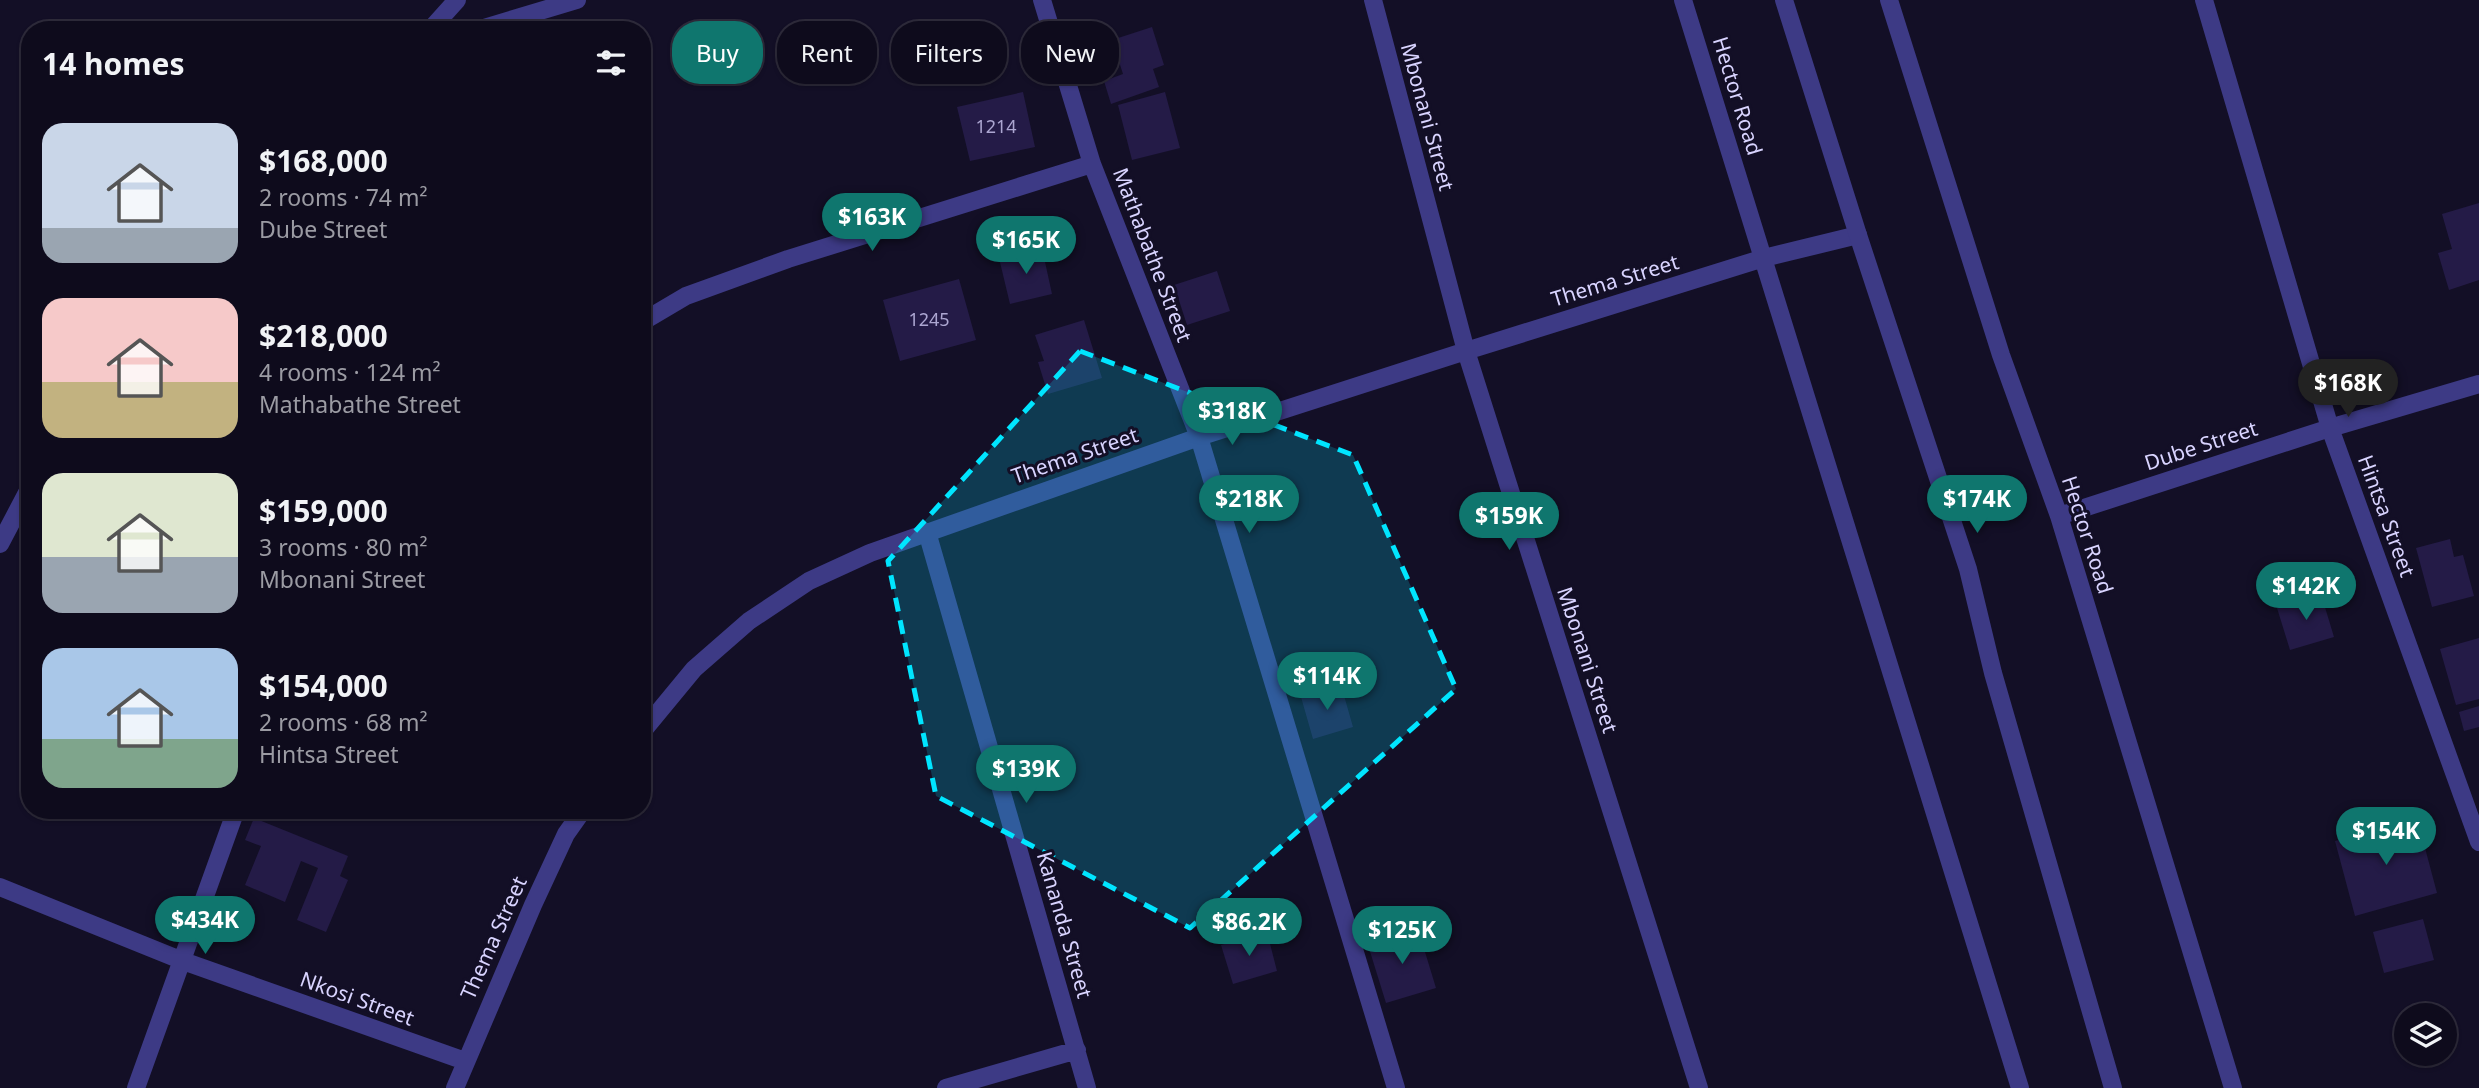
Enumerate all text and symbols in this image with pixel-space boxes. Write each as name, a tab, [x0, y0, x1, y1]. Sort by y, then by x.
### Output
chip: Buy	[672, 21, 763, 84]
chip: Rent	[777, 21, 877, 84]
chip: Filters	[891, 21, 1007, 84]
chip: New	[1021, 21, 1119, 84]
street label: Hector Road	[1707, 33, 1769, 158]
street label: Mbonani Street	[1395, 40, 1461, 194]
text: 14 homes	[42, 43, 185, 84]
icon: filters	[592, 44, 630, 82]
house number: 1214	[975, 114, 1017, 138]
text: $168,000	[259, 140, 388, 181]
icon: home	[98, 151, 182, 235]
street label: Mathabathe Street	[1107, 164, 1199, 346]
text: 2 rooms · 74 m²	[259, 181, 428, 213]
pin: $163K	[823, 194, 921, 253]
text: $163K	[838, 200, 906, 232]
text: Dube Street	[259, 213, 387, 245]
pin: $165K	[977, 216, 1075, 276]
text: $165K	[992, 223, 1060, 255]
street label: Thema Street	[1547, 247, 1682, 313]
house number: 1245	[908, 307, 950, 331]
text: $218,000	[259, 315, 388, 356]
icon: home	[98, 326, 182, 410]
text: 4 rooms · 124 m²	[259, 356, 441, 388]
pin: $168K	[2299, 360, 2397, 419]
text: $168K	[2314, 366, 2382, 398]
text: Mathabathe Street	[259, 388, 461, 420]
pin: $318K	[1183, 388, 1281, 447]
text: $318K	[1198, 394, 1266, 426]
street label: Dube Street	[2141, 414, 2261, 476]
street label: Thema Street	[1008, 420, 1142, 490]
street label: Hintsa Street	[2352, 451, 2422, 581]
street label: Hector Road	[2056, 472, 2120, 597]
pin: $218K	[1200, 476, 1298, 535]
pin: $174K	[1928, 476, 2026, 535]
text: $218K	[1215, 482, 1283, 514]
text: $174K	[1943, 482, 2011, 514]
text: $159,000	[259, 490, 388, 531]
pin: $159K	[1460, 492, 1558, 552]
text: $159K	[1475, 499, 1543, 531]
icon: home	[98, 501, 182, 585]
text: 3 rooms · 80 m²	[259, 531, 428, 563]
pin: $142K	[2257, 562, 2355, 622]
text: Mbonani Street	[259, 563, 425, 595]
text: $142K	[2272, 569, 2340, 601]
street label: Mbonani Street	[1551, 583, 1625, 737]
pin: $114K	[1278, 652, 1376, 712]
text: $114K	[1293, 659, 1361, 691]
text: $154,000	[259, 665, 388, 706]
icon: home	[98, 676, 182, 760]
text: 2 rooms · 68 m²	[259, 706, 428, 738]
text: Hintsa Street	[259, 738, 399, 770]
pin: $139K	[977, 746, 1075, 805]
text: $139K	[992, 752, 1060, 784]
pin: $154K	[2337, 808, 2435, 867]
text: $154K	[2352, 814, 2420, 846]
street label: Kananda Street	[1031, 848, 1099, 1002]
street label: Thema Street	[453, 871, 533, 1004]
pin: $434K	[156, 897, 254, 956]
pin: $86.2K	[1192, 898, 1306, 958]
text: $434K	[171, 903, 239, 935]
text: $86.2K	[1212, 905, 1286, 937]
pin: $125K	[1353, 906, 1451, 966]
text: $125K	[1368, 913, 1436, 945]
street label: Nkosi Street	[296, 964, 419, 1032]
map controls	[2394, 1003, 2457, 1066]
button: layers	[2394, 1003, 2457, 1066]

